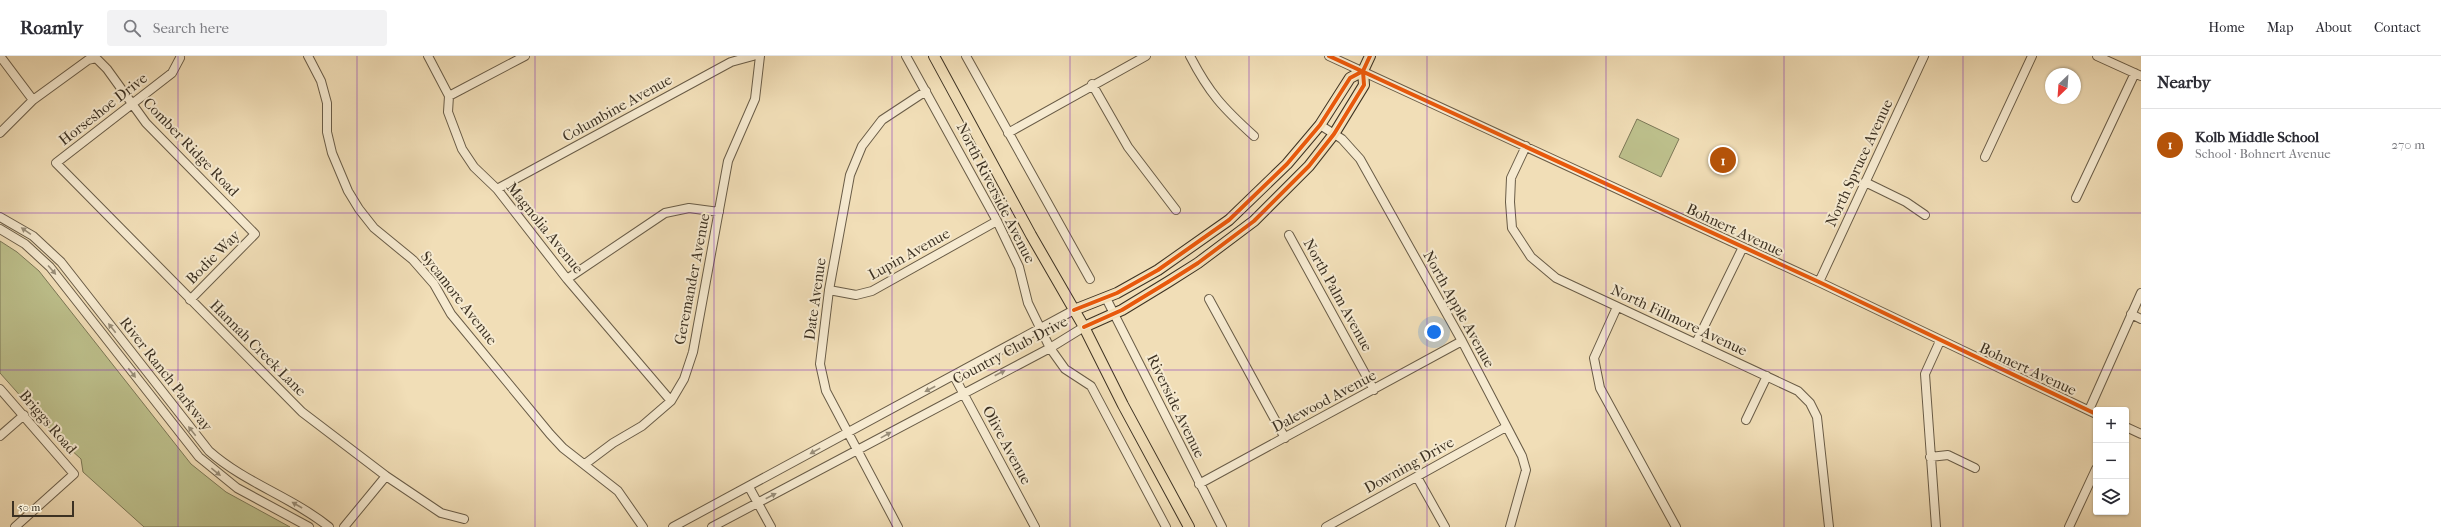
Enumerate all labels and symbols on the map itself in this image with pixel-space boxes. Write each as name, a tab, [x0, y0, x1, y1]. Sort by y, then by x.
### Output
north arrow	[2045, 68, 2081, 104]
street label: Horseshoe Drive	[55, 69, 151, 149]
street label: Columbine Avenue	[559, 70, 675, 146]
street label: Comber Ridge Road	[139, 94, 243, 201]
street label: North Spruce Avenue	[1822, 96, 1897, 230]
street label: North Riverside Avenue	[953, 120, 1040, 267]
pin: 1	[1710, 145, 1736, 175]
street label: Magnolia Avenue	[503, 179, 588, 278]
street label: Bohnert Avenue	[1684, 200, 1787, 261]
street label: Geremander Avenue	[670, 211, 714, 346]
street label: Lupin Avenue	[865, 224, 953, 284]
street label: Bodie Way	[182, 226, 244, 288]
one-way arrow	[21, 227, 32, 235]
street label: North Palm Avenue	[1300, 235, 1377, 355]
street label: North Apple Avenue	[1419, 247, 1499, 371]
street label: Sycamore Avenue	[417, 248, 502, 349]
street label: Date Avenue	[800, 256, 830, 341]
one-way arrow	[48, 265, 57, 276]
street label: North Fillmore Avenue	[1608, 281, 1750, 360]
street label: Hannah Creek Lane	[206, 296, 310, 400]
street label: Country Club Drive	[949, 312, 1071, 388]
street label: River Ranch Parkway	[116, 313, 217, 435]
your location	[1424, 322, 1444, 342]
one-way arrow	[109, 323, 117, 333]
street label: Bohnert Avenue	[1977, 339, 2080, 400]
street label: Riverside Avenue	[1143, 351, 1209, 461]
street label: Dalewood Avenue	[1269, 366, 1380, 436]
one-way arrow	[128, 367, 136, 378]
one-way arrow	[994, 370, 1006, 377]
street label: Briggs Road	[15, 386, 81, 458]
one-way arrow	[924, 386, 935, 393]
street label: Olive Avenue	[979, 403, 1036, 488]
one-way arrow	[188, 425, 196, 436]
one-way arrow	[880, 432, 892, 438]
street label: Downing Drive	[1361, 433, 1457, 497]
one-way arrow	[809, 448, 821, 455]
one-way arrow	[210, 468, 221, 476]
one-way arrow	[765, 492, 777, 499]
scale bar	[12, 499, 74, 518]
one-way arrow	[291, 502, 303, 509]

